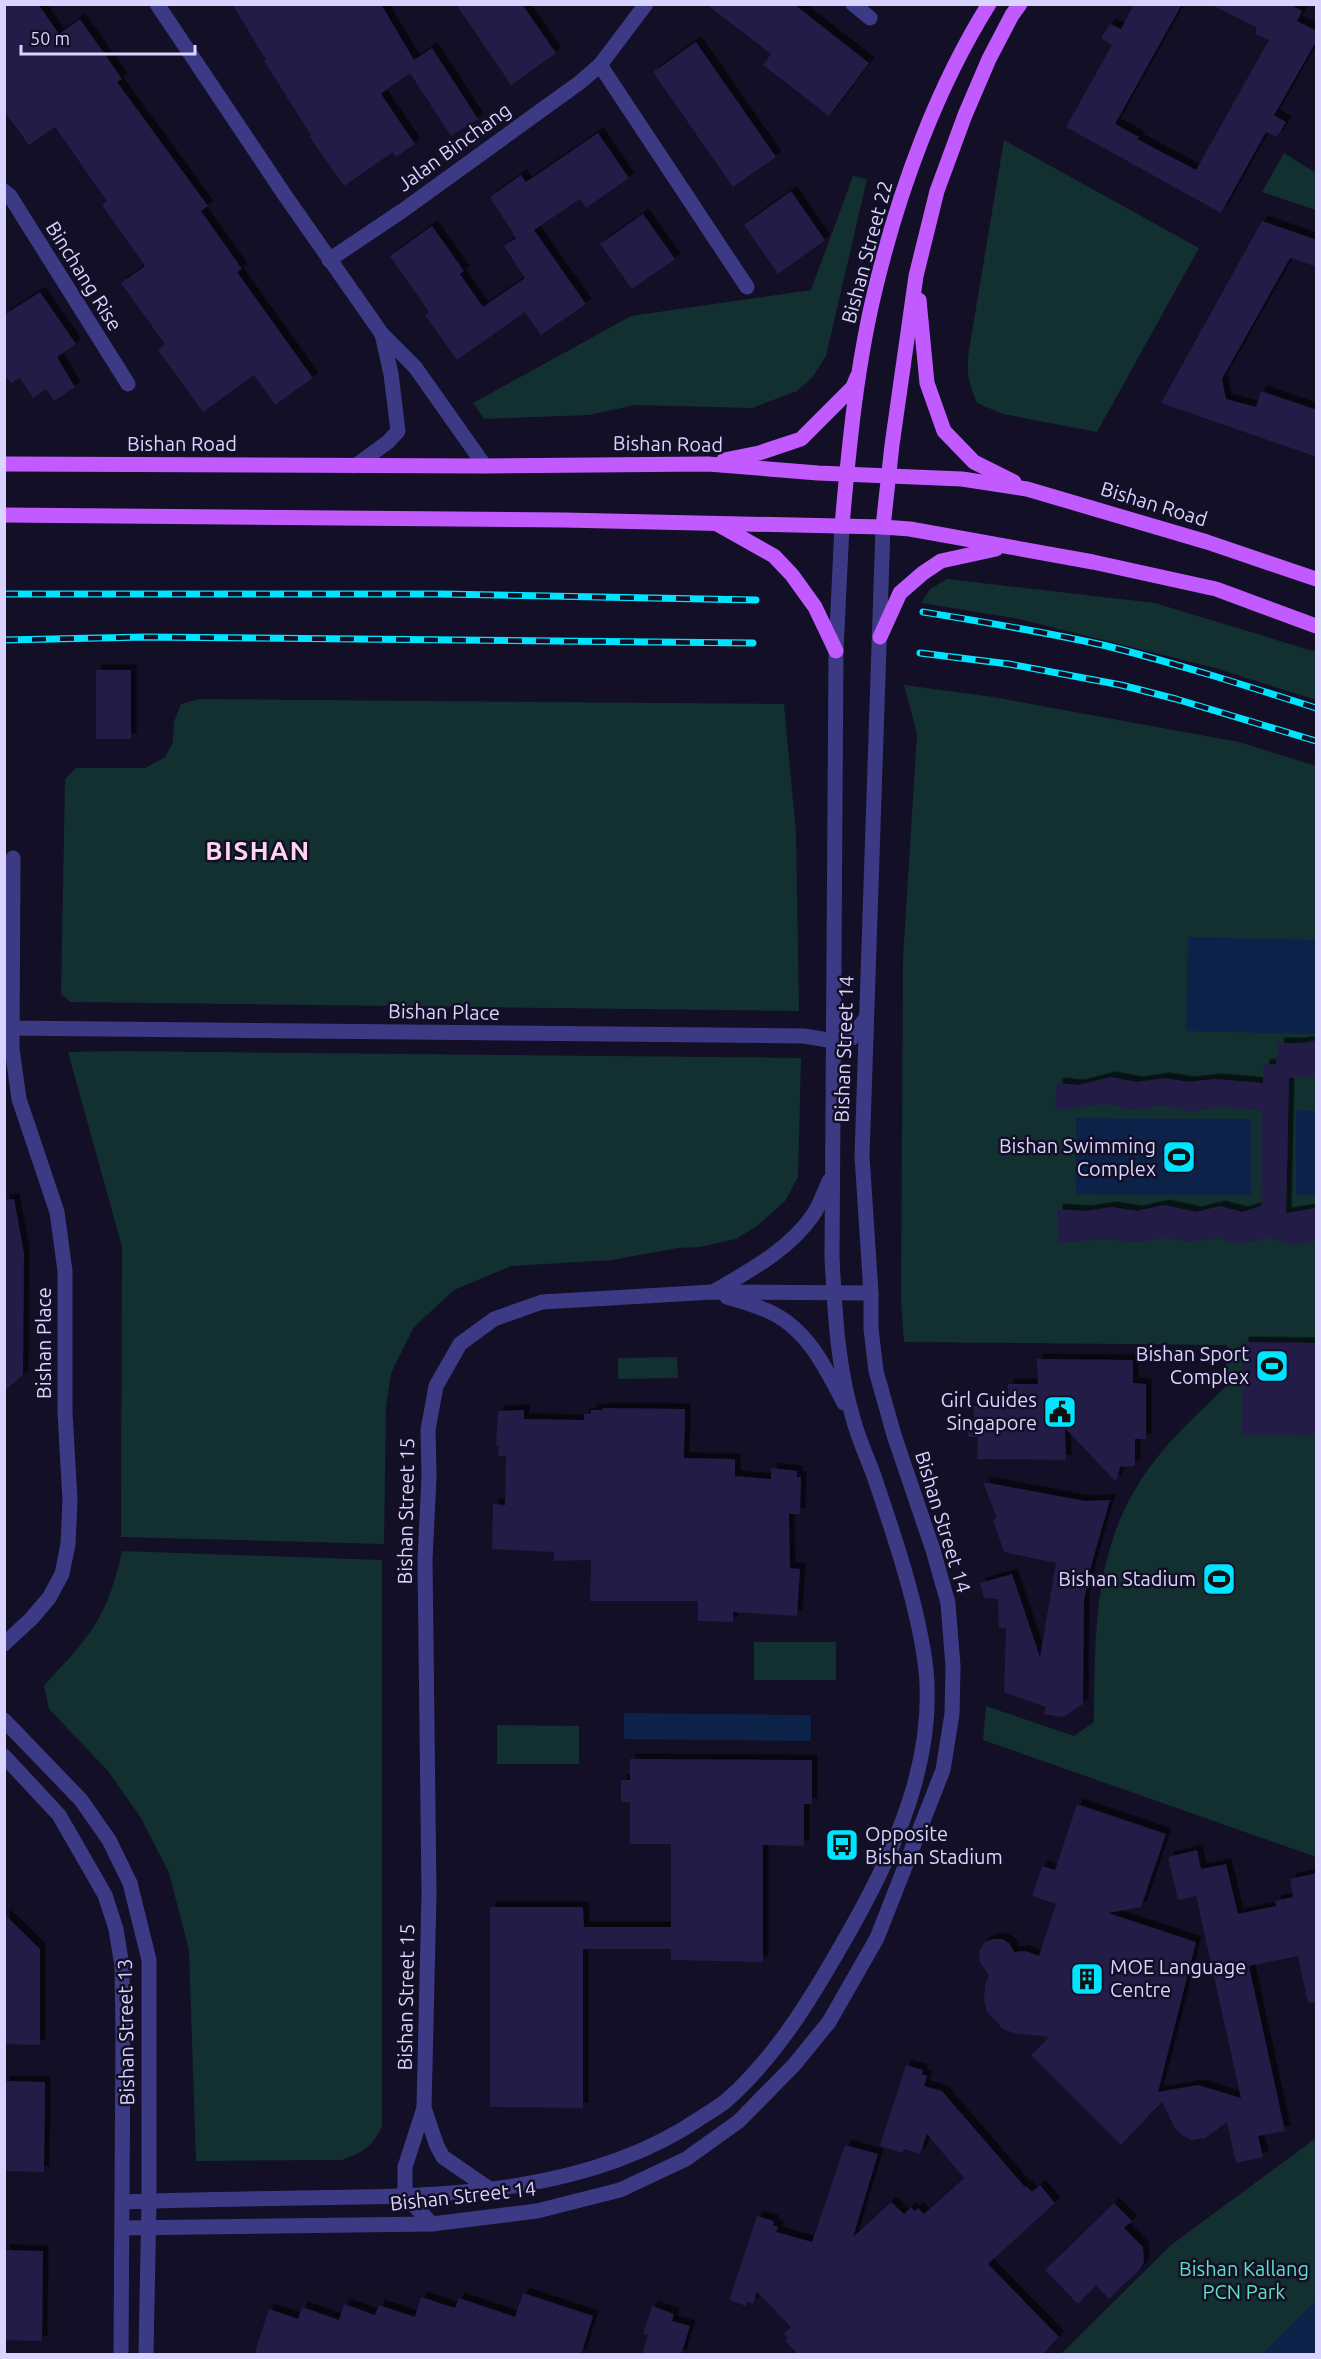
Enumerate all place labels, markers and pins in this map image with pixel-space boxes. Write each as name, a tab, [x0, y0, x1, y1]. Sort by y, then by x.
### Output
place label: Bishan Swimming Complex	[999, 1134, 1156, 1180]
sports icon: Bishan Swimming Complex	[1161, 1139, 1197, 1175]
place label: Bishan Sport Complex	[1136, 1342, 1249, 1388]
sports icon: Bishan Sport Complex	[1254, 1348, 1290, 1384]
place label: Girl Guides Singapore	[941, 1388, 1037, 1434]
public building icon: Girl Guides Singapore	[1042, 1394, 1078, 1430]
sports icon: Bishan Stadium	[1201, 1561, 1237, 1597]
place label: Bishan Stadium	[1058, 1567, 1196, 1590]
place label: Opposite Bishan Stadium	[865, 1822, 1003, 1868]
bus stop icon: Opposite Bishan Stadium	[824, 1827, 860, 1863]
place label: MOE Language Centre	[1110, 1955, 1246, 2001]
building icon: MOE Language Centre	[1069, 1961, 1105, 1997]

